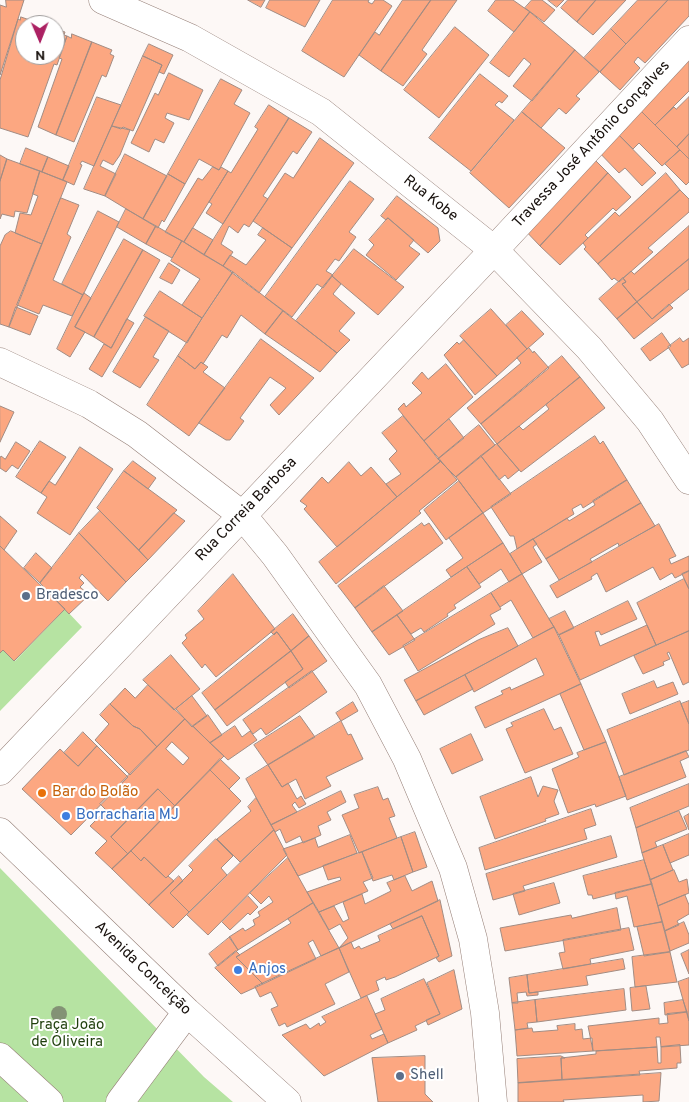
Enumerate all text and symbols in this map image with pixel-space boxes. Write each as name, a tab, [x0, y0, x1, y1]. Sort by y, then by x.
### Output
north arrow	[15, 15, 65, 65]
text: N	[35, 46, 45, 63]
street label: Travessa José Antônio Gonçalves	[510, 58, 674, 232]
street label: Rua Kobe	[399, 172, 461, 226]
street label: Rua Correia Barbosa	[193, 454, 301, 566]
place label: Bradesco	[36, 587, 99, 605]
marker: Bradesco	[20, 590, 32, 602]
place label: Bar do Bolão	[52, 784, 138, 802]
marker: Bar do Bolão	[36, 787, 48, 799]
place label: Borracharia MJ	[76, 807, 179, 825]
marker: Borracharia MJ	[60, 810, 72, 822]
street label: Avenida Conceição	[90, 918, 194, 1020]
place label: Anjos	[248, 961, 286, 979]
marker: Anjos	[232, 964, 244, 976]
park label: Praça João de Oliveira	[30, 1017, 104, 1052]
place label: Shell	[410, 1067, 444, 1085]
marker: Shell	[394, 1070, 406, 1082]

